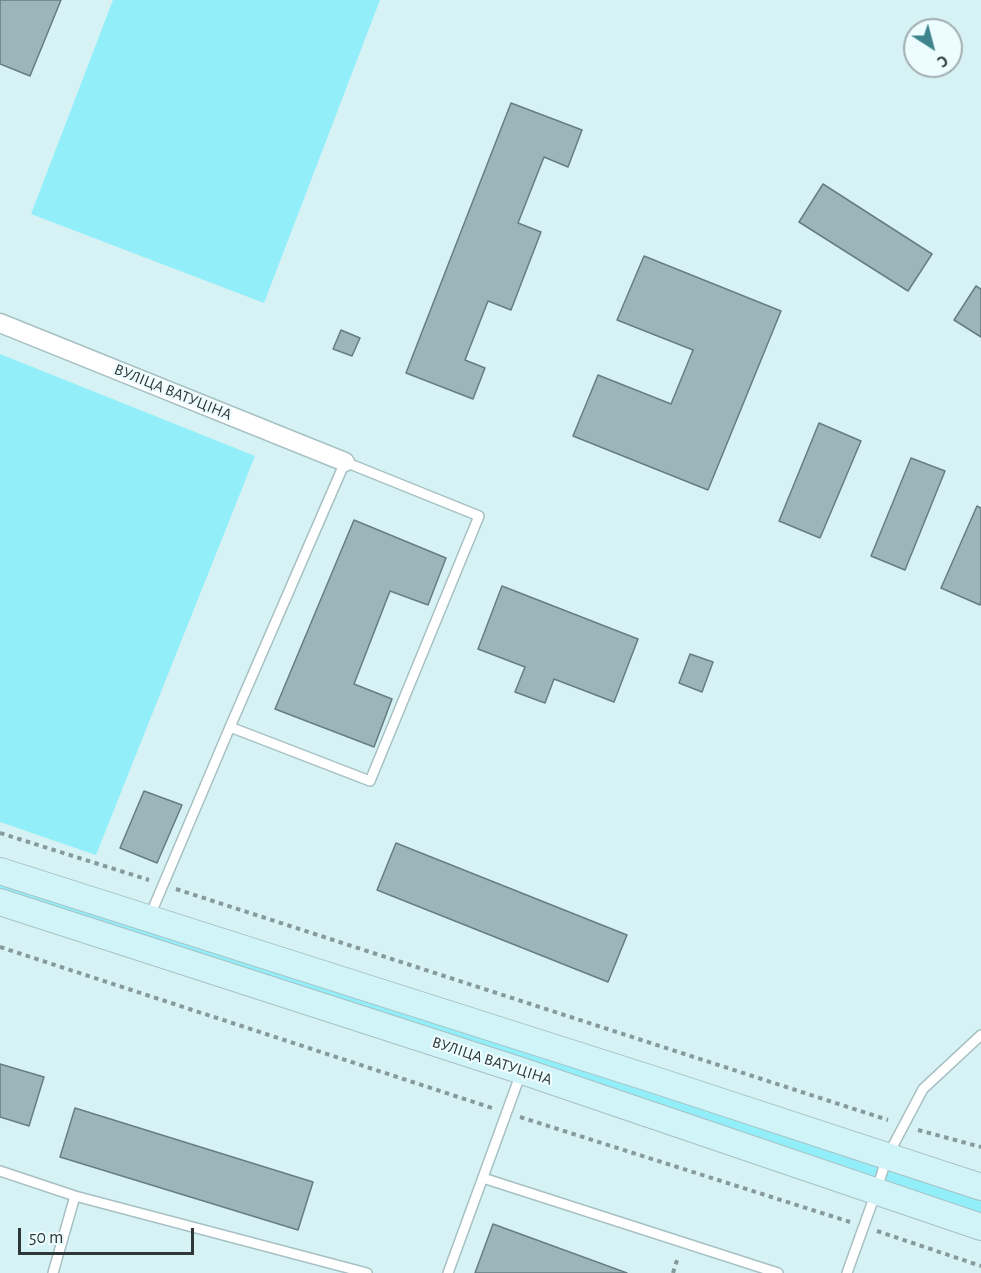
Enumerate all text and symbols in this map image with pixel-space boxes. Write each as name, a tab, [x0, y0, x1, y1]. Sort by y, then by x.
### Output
north arrow	[903, 18, 963, 78]
text: С	[934, 52, 951, 70]
street label: ВУЛІЦА ВАТУЦІНА	[111, 360, 235, 424]
street label: ВУЛІЦА ВАТУЦІНА	[429, 1032, 555, 1090]
scale bar	[21, 1216, 196, 1254]
text: 50 m	[29, 1229, 63, 1247]

